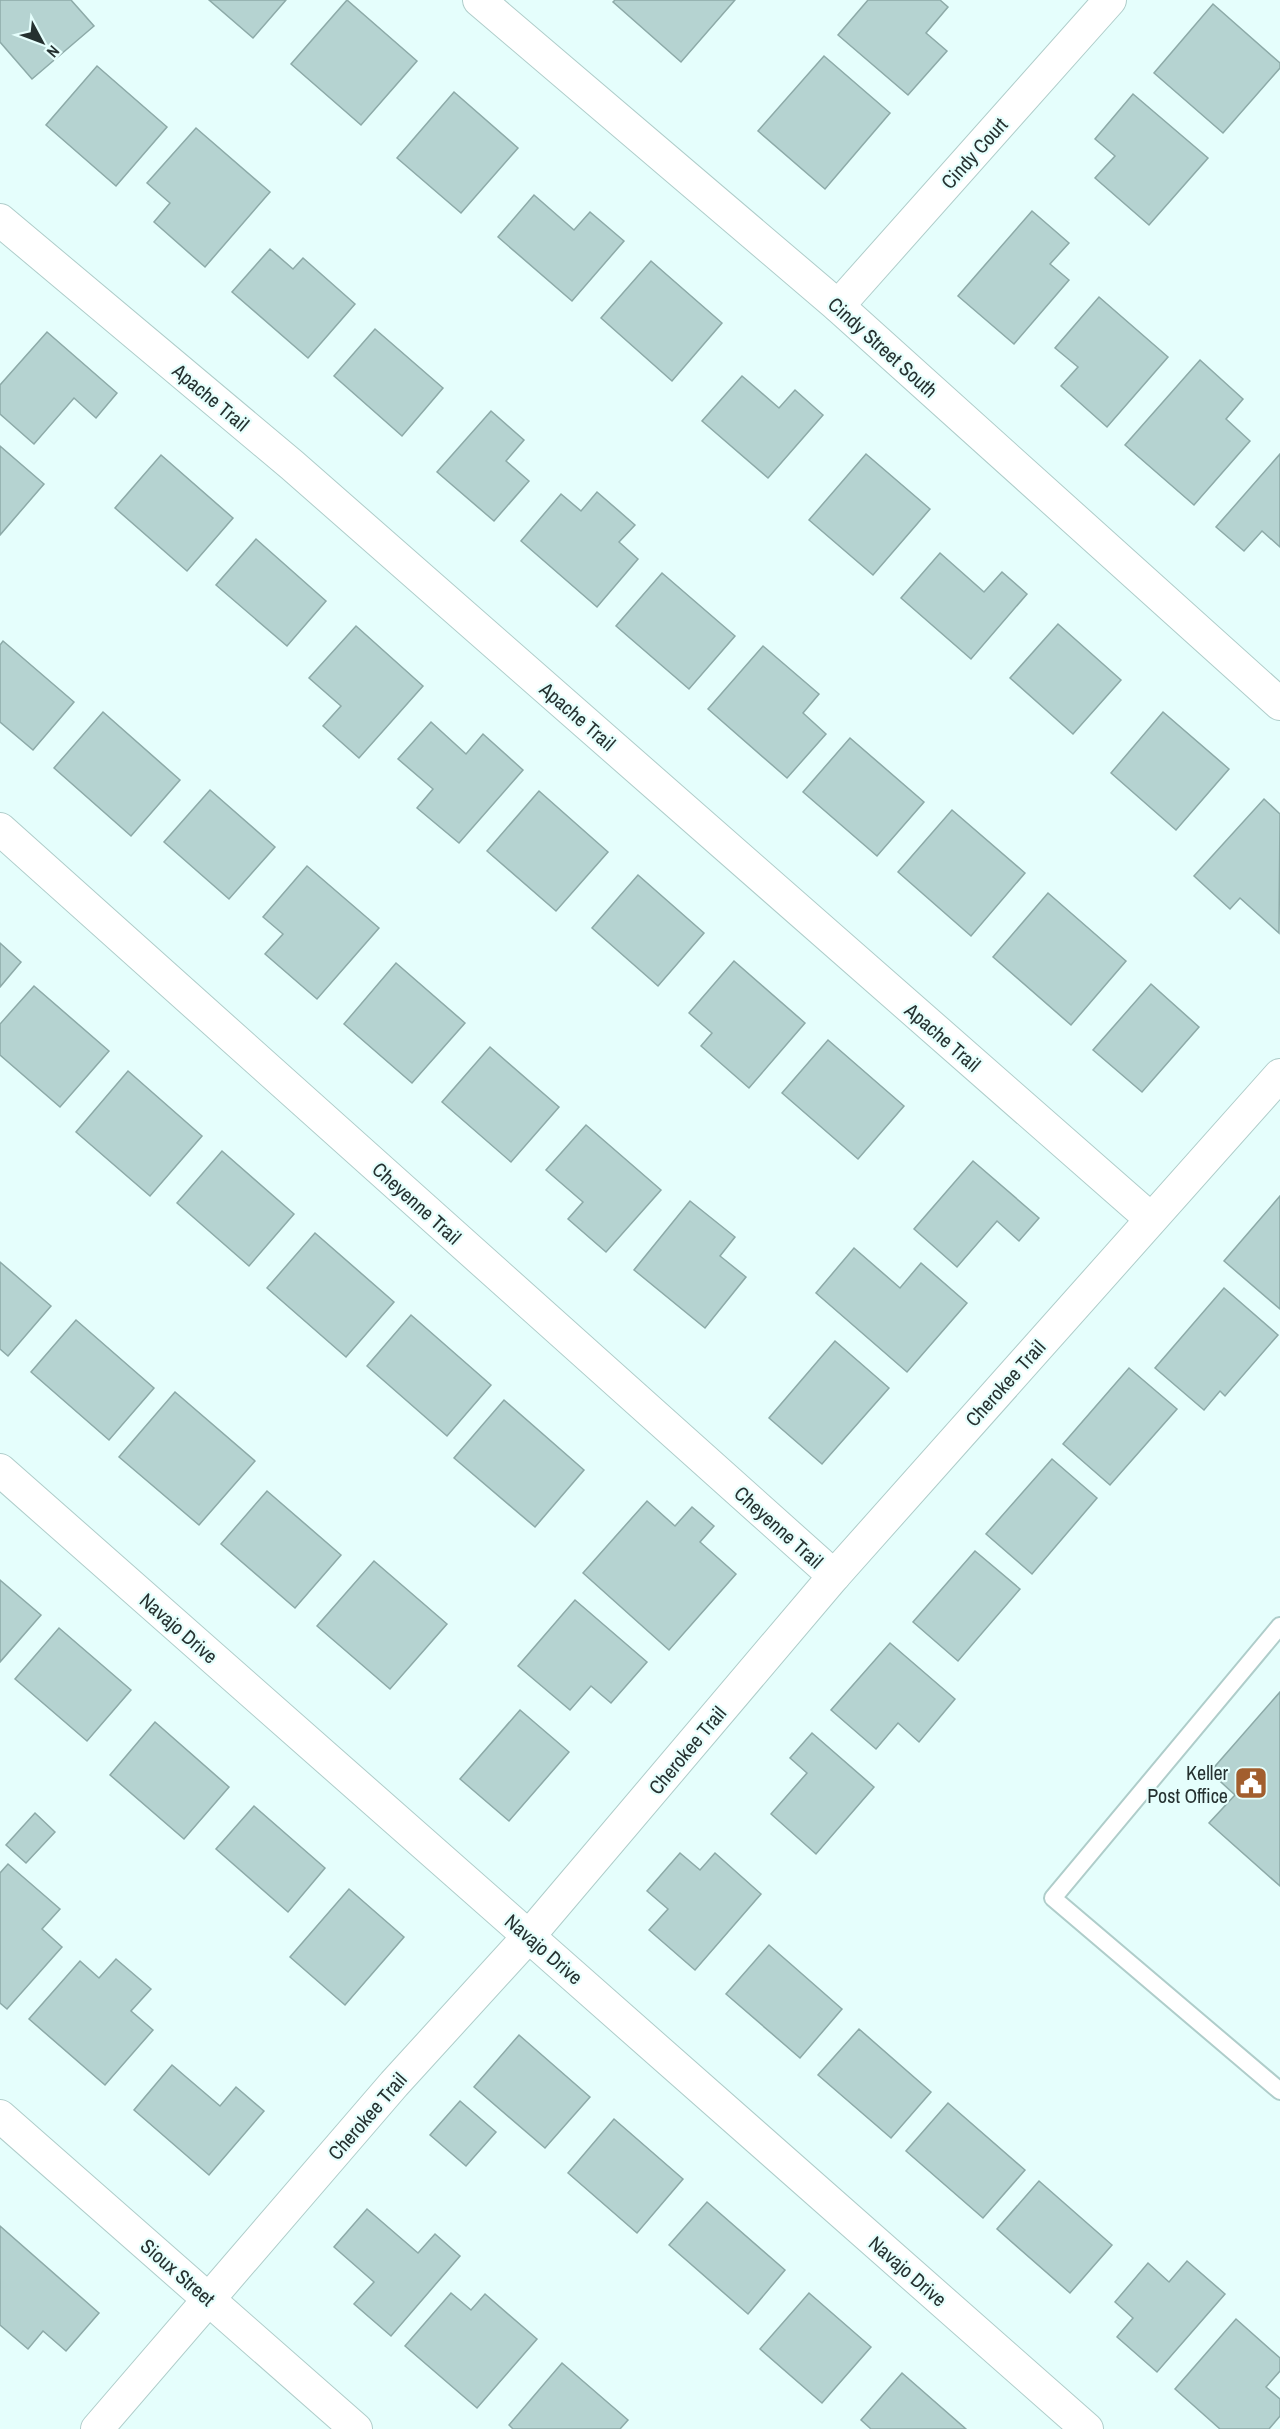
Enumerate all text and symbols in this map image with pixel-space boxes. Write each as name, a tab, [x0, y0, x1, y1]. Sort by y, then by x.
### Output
north arrow	[12, 12, 72, 72]
text: N	[42, 41, 65, 63]
street label: Cindy Court	[935, 111, 1014, 195]
street label: Cindy Street South	[822, 291, 944, 403]
street label: Apache Trail	[166, 356, 255, 437]
street label: Apache Trail	[534, 675, 622, 756]
street label: Apache Trail	[899, 996, 987, 1077]
street label: Cheyenne Trail	[367, 1156, 467, 1250]
street label: Cherokee Trail	[959, 1334, 1051, 1432]
street label: Cheyenne Trail	[729, 1480, 829, 1574]
street label: Navajo Drive	[134, 1587, 224, 1669]
street label: Cherokee Trail	[642, 1700, 732, 1800]
place label: Keller Post Office	[1147, 1759, 1229, 1809]
public building icon: Keller Post Office	[1233, 1765, 1269, 1801]
street label: Navajo Drive	[499, 1908, 589, 1990]
street label: Cherokee Trail	[322, 2067, 412, 2165]
street label: Navajo Drive	[863, 2230, 953, 2312]
street label: Sioux Street	[135, 2232, 221, 2312]

